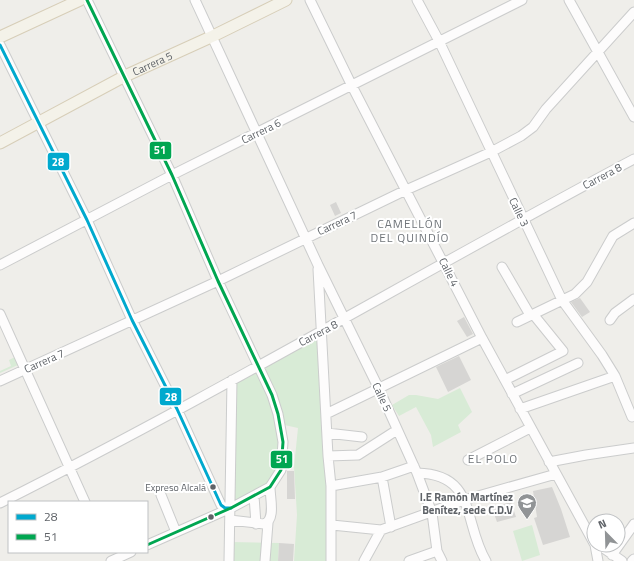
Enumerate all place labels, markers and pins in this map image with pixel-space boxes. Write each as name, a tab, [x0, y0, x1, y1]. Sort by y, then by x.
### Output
place label: Expreso Alcalá	[145, 480, 206, 495]
marker: Expreso Alcalá	[208, 482, 218, 492]
place label: I.E Ramón Martínez Benítez, sede C.D.V	[420, 489, 513, 518]
school or university icon: I.E Ramón Martínez Benítez, sede C.D.V	[516, 492, 538, 520]
unlabelled marker	[206, 512, 216, 522]

